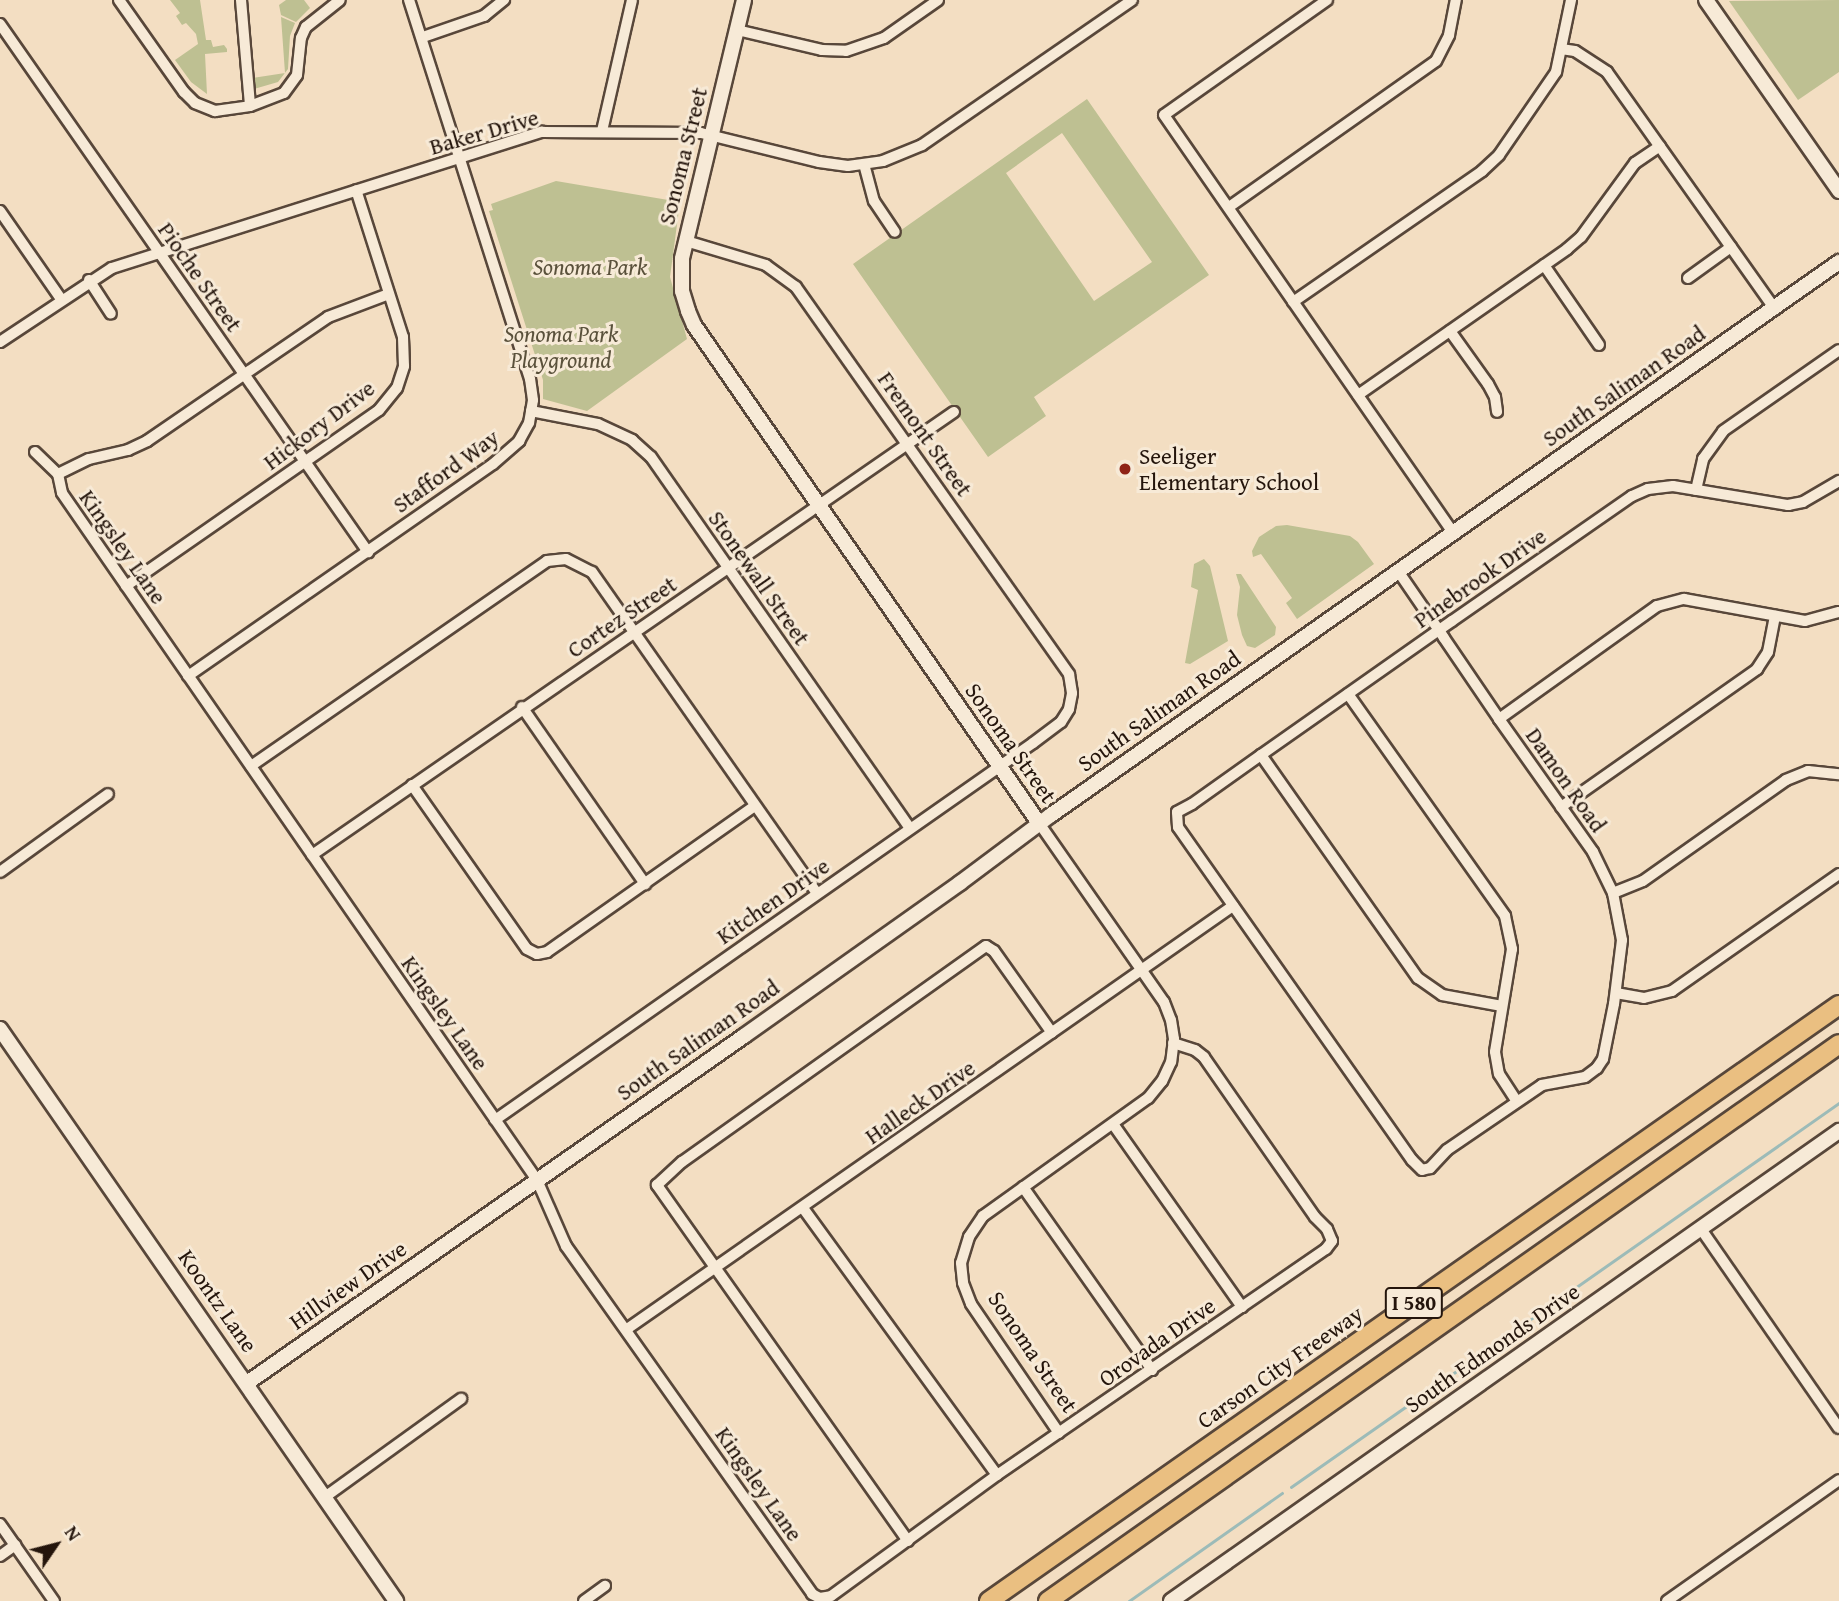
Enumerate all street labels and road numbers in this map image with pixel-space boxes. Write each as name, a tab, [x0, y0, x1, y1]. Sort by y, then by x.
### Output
street label: Sonoma Street	[653, 84, 713, 228]
street label: Baker Drive	[426, 103, 542, 161]
street label: Pioche Street	[152, 217, 248, 337]
street label: South Saliman Road	[1537, 320, 1711, 452]
street label: Fremont Street	[872, 366, 978, 502]
street label: Hickory Drive	[258, 374, 380, 476]
street label: Stafford Way	[388, 423, 504, 519]
street label: Kingsley Lane	[74, 485, 172, 609]
street label: Stonewall Street	[702, 505, 816, 651]
street label: Pinebrook Drive	[1408, 522, 1552, 634]
street label: Cortez Street	[562, 570, 682, 664]
street label: South Saliman Road	[1072, 645, 1246, 777]
street label: Sonoma Street	[959, 678, 1063, 808]
street label: Damon Road	[1520, 722, 1612, 838]
street label: Kitchen Drive	[711, 852, 835, 950]
street label: Kingsley Lane	[396, 951, 494, 1075]
street label: South Saliman Road	[611, 974, 785, 1106]
street label: Halleck Drive	[860, 1054, 980, 1150]
street label: Hillview Drive	[284, 1235, 412, 1335]
street label: Koontz Lane	[173, 1244, 263, 1358]
street label: South Edmonds Drive	[1399, 1277, 1585, 1419]
street label: Sonoma Street	[982, 1286, 1084, 1418]
road number: I 580	[1384, 1286, 1444, 1320]
street label: Orovada Drive	[1093, 1292, 1221, 1392]
street label: Carson City Freeway	[1192, 1300, 1368, 1434]
street label: Kingsley Lane	[710, 1422, 808, 1546]

